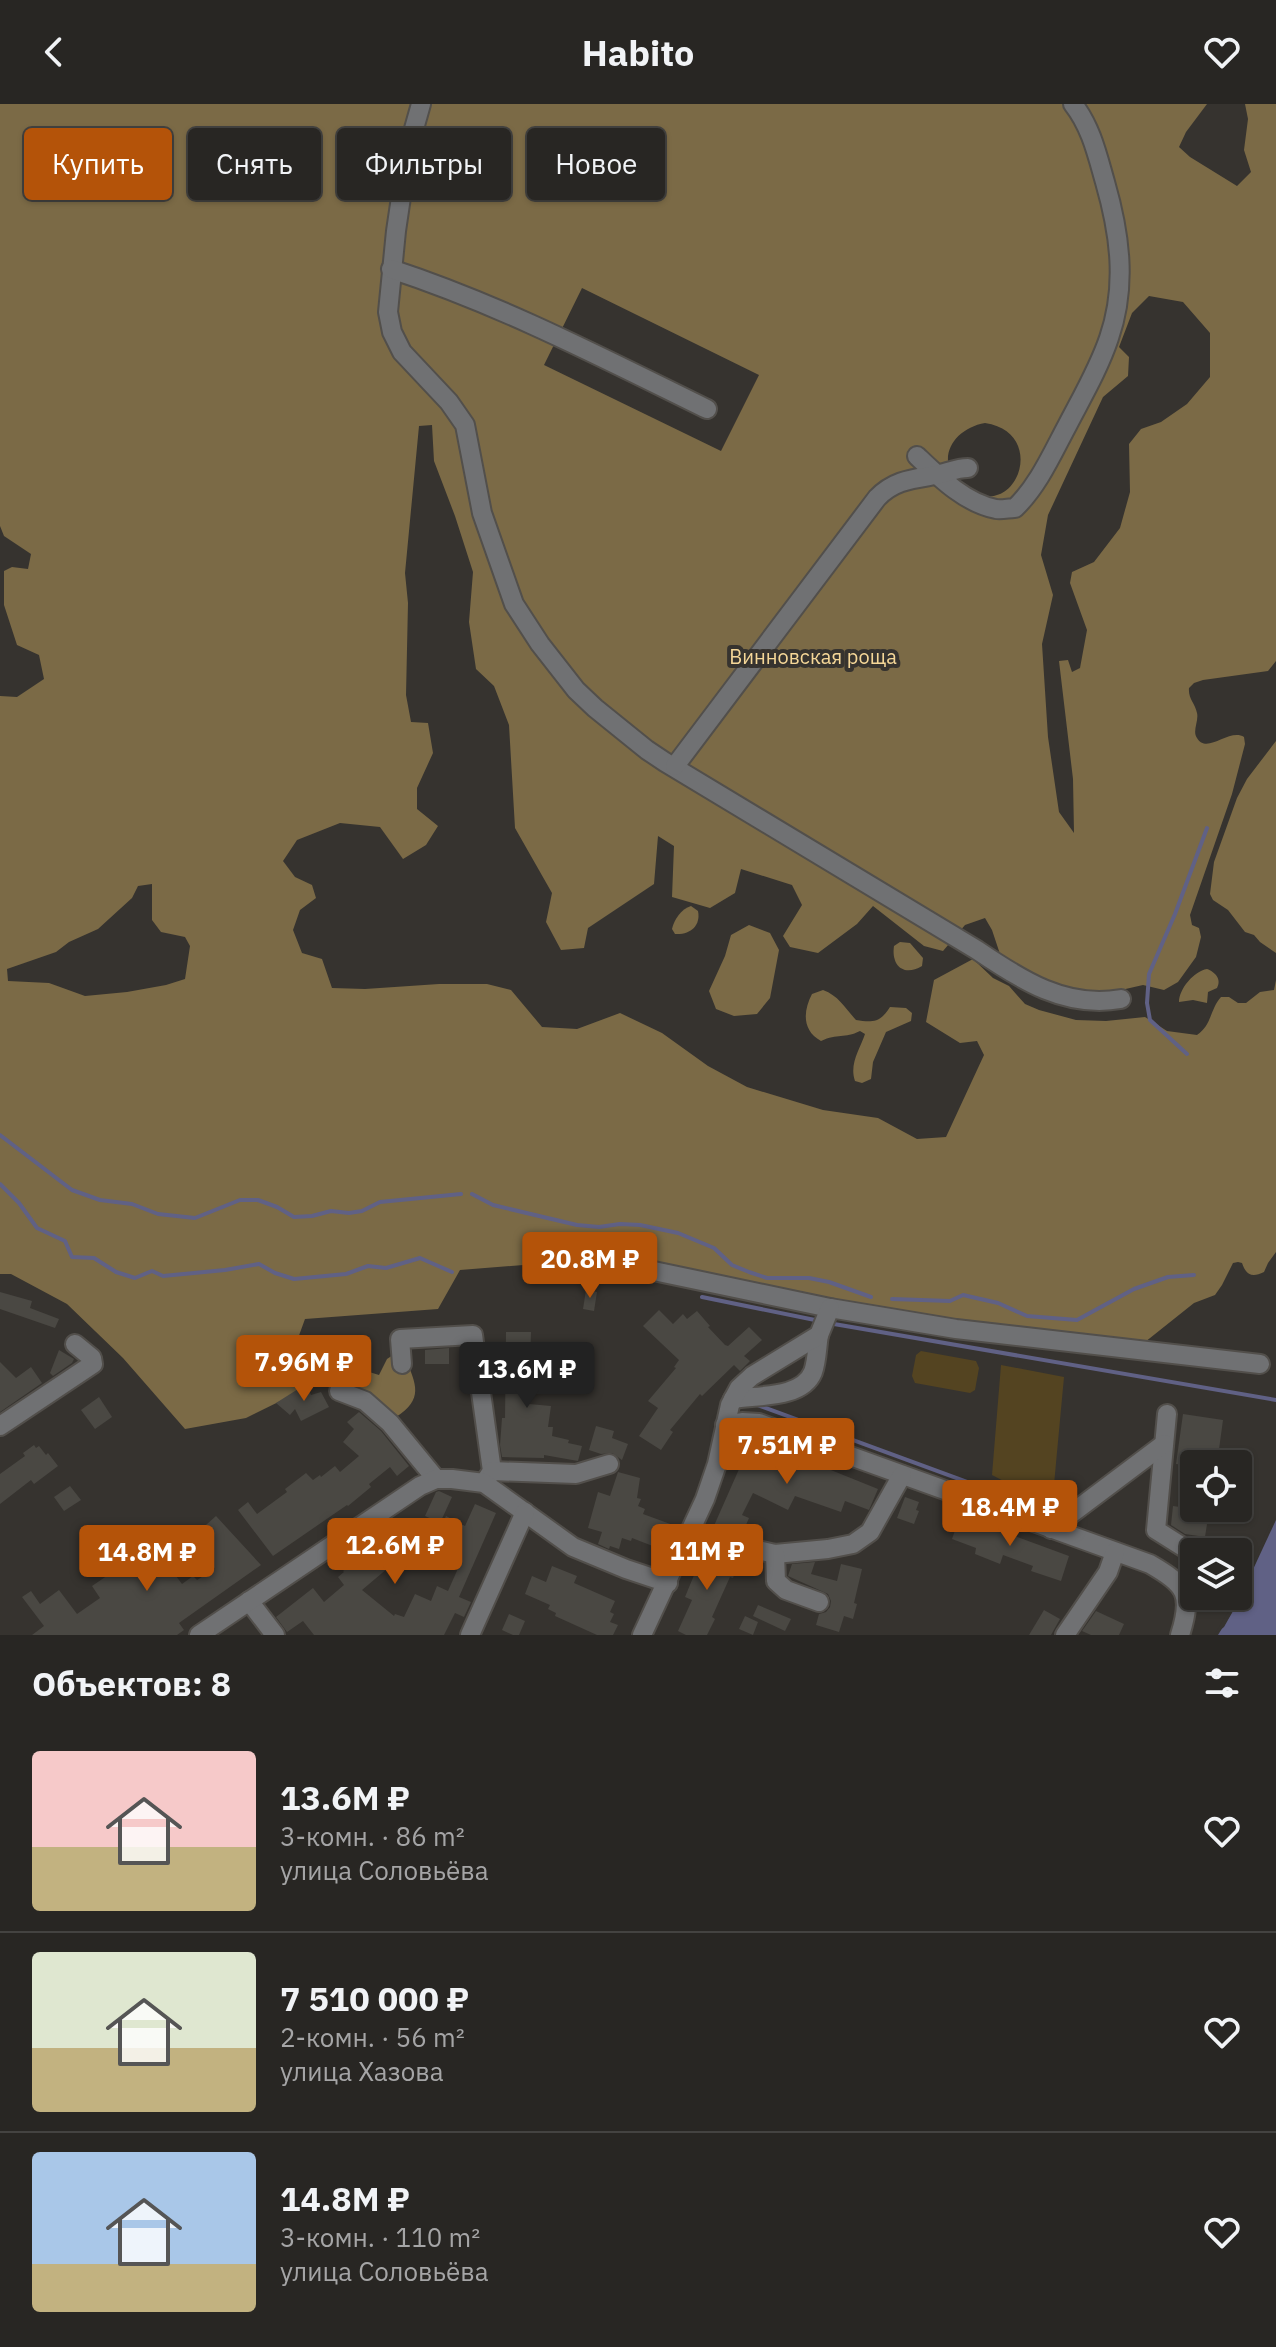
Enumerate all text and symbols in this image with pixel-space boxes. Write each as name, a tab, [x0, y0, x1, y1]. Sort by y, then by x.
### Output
text: Habito	[582, 29, 694, 76]
icon: back	[32, 30, 76, 74]
icon: heart	[1200, 30, 1244, 74]
chip: Купить	[24, 128, 172, 200]
chip: Снять	[188, 128, 321, 200]
chip: Фильтры	[337, 128, 511, 200]
chip: Новое	[527, 128, 665, 200]
park label: Винновская роща	[729, 643, 897, 670]
pin: 20.8M ₽	[516, 1232, 664, 1300]
text: 20.8M ₽	[540, 1241, 640, 1275]
pin: 7.96M ₽	[230, 1335, 378, 1403]
pin: 13.6M ₽	[453, 1342, 601, 1410]
text: 7.96M ₽	[254, 1344, 354, 1378]
text: 13.6M ₽	[477, 1351, 577, 1385]
pin: 7.51M ₽	[713, 1418, 861, 1486]
text: 7.51M ₽	[737, 1427, 837, 1461]
map controls	[1180, 1450, 1252, 1610]
button: locate	[1180, 1450, 1252, 1522]
pin: 18.4M ₽	[936, 1480, 1084, 1548]
text: 18.4M ₽	[960, 1489, 1060, 1523]
pin: 12.6M ₽	[321, 1518, 469, 1586]
pin: 11M ₽	[651, 1524, 763, 1592]
pin: 14.8M ₽	[73, 1525, 221, 1593]
text: 12.6M ₽	[345, 1527, 445, 1561]
text: 11M ₽	[669, 1533, 745, 1567]
text: 14.8M ₽	[97, 1534, 197, 1568]
button: layers	[1180, 1538, 1252, 1610]
text: Объектов: 8	[32, 1661, 231, 1705]
icon: filters	[1200, 1661, 1244, 1705]
text: 13.6M ₽	[280, 1775, 410, 1819]
icon: home	[96, 1783, 192, 1879]
icon: heart	[1200, 1809, 1244, 1853]
text: 3-комн. · 86 m²	[280, 1819, 465, 1853]
text: улица Соловьёва	[280, 1853, 489, 1887]
text: 7 510 000 ₽	[280, 1976, 469, 2020]
icon: home	[96, 1984, 192, 2080]
icon: heart	[1200, 2010, 1244, 2054]
text: 2-комн. · 56 m²	[280, 2020, 465, 2054]
text: улица Хазова	[280, 2054, 444, 2088]
text: 14.8M ₽	[280, 2176, 410, 2220]
icon: home	[96, 2184, 192, 2280]
icon: heart	[1200, 2210, 1244, 2254]
text: 3-комн. · 110 m²	[280, 2220, 480, 2254]
text: улица Соловьёва	[280, 2254, 489, 2288]

